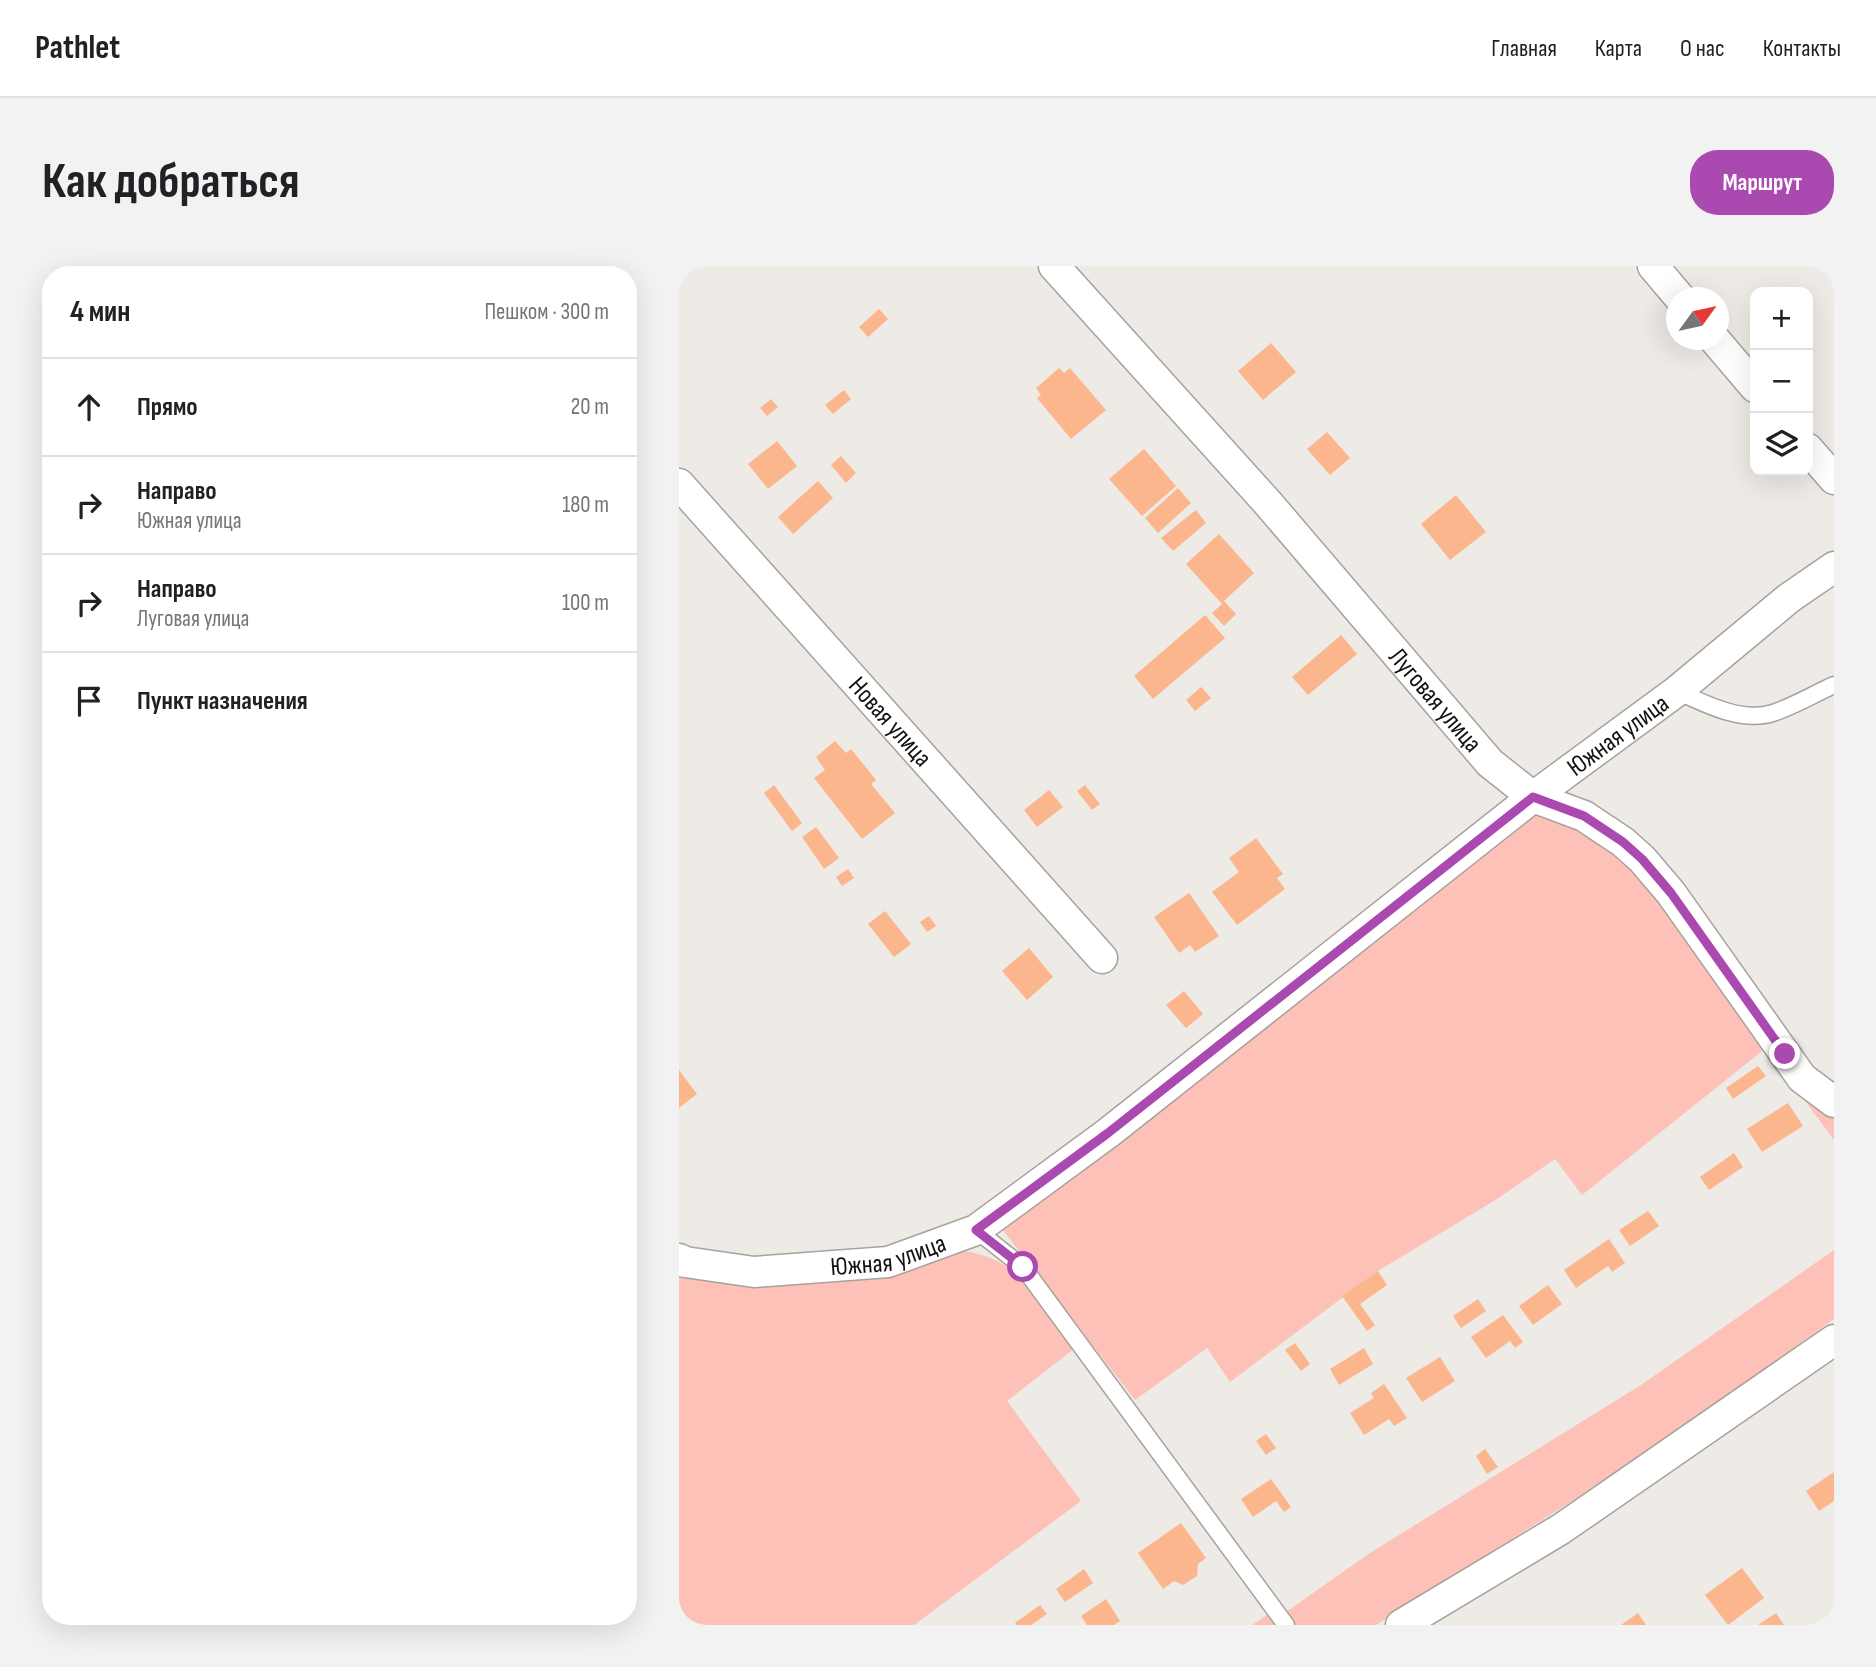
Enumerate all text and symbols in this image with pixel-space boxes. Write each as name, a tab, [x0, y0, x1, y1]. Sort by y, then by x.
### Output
text: Pathlet	[35, 28, 120, 68]
text: Главная	[1491, 34, 1557, 63]
text: Карта	[1595, 34, 1642, 63]
text: О нас	[1680, 34, 1725, 63]
text: Контакты	[1763, 34, 1841, 63]
button: Маршрут	[1690, 150, 1834, 215]
text: Как добраться	[42, 153, 300, 212]
north arrow	[1666, 287, 1729, 350]
map controls	[1750, 287, 1813, 476]
button: +	[1750, 287, 1813, 350]
text: 4 мин	[70, 294, 130, 330]
text: Пешком · 300 m	[484, 298, 609, 326]
button: −	[1750, 350, 1813, 413]
icon: ahead	[70, 388, 108, 426]
text: Прямо	[137, 392, 198, 423]
text: 20 m	[571, 393, 609, 421]
button: layers	[1750, 413, 1813, 476]
text: Направо	[137, 476, 216, 507]
icon: right	[70, 486, 108, 524]
text: 180 m	[562, 491, 609, 519]
text: Южная улица	[137, 507, 242, 535]
text: Направо	[137, 574, 216, 605]
icon: right	[70, 584, 108, 622]
text: 100 m	[562, 589, 609, 617]
text: Луговая улица	[137, 605, 249, 633]
street label: Луговая улица	[1382, 642, 1488, 759]
street label: Новая улица	[841, 671, 938, 774]
icon: arrive	[70, 682, 108, 720]
text: Пункт назначения	[137, 686, 308, 717]
street label: Южная улица	[1562, 688, 1675, 784]
route end	[1769, 1038, 1800, 1069]
street label: Южная улица	[829, 1228, 951, 1283]
route start	[1007, 1251, 1038, 1282]

